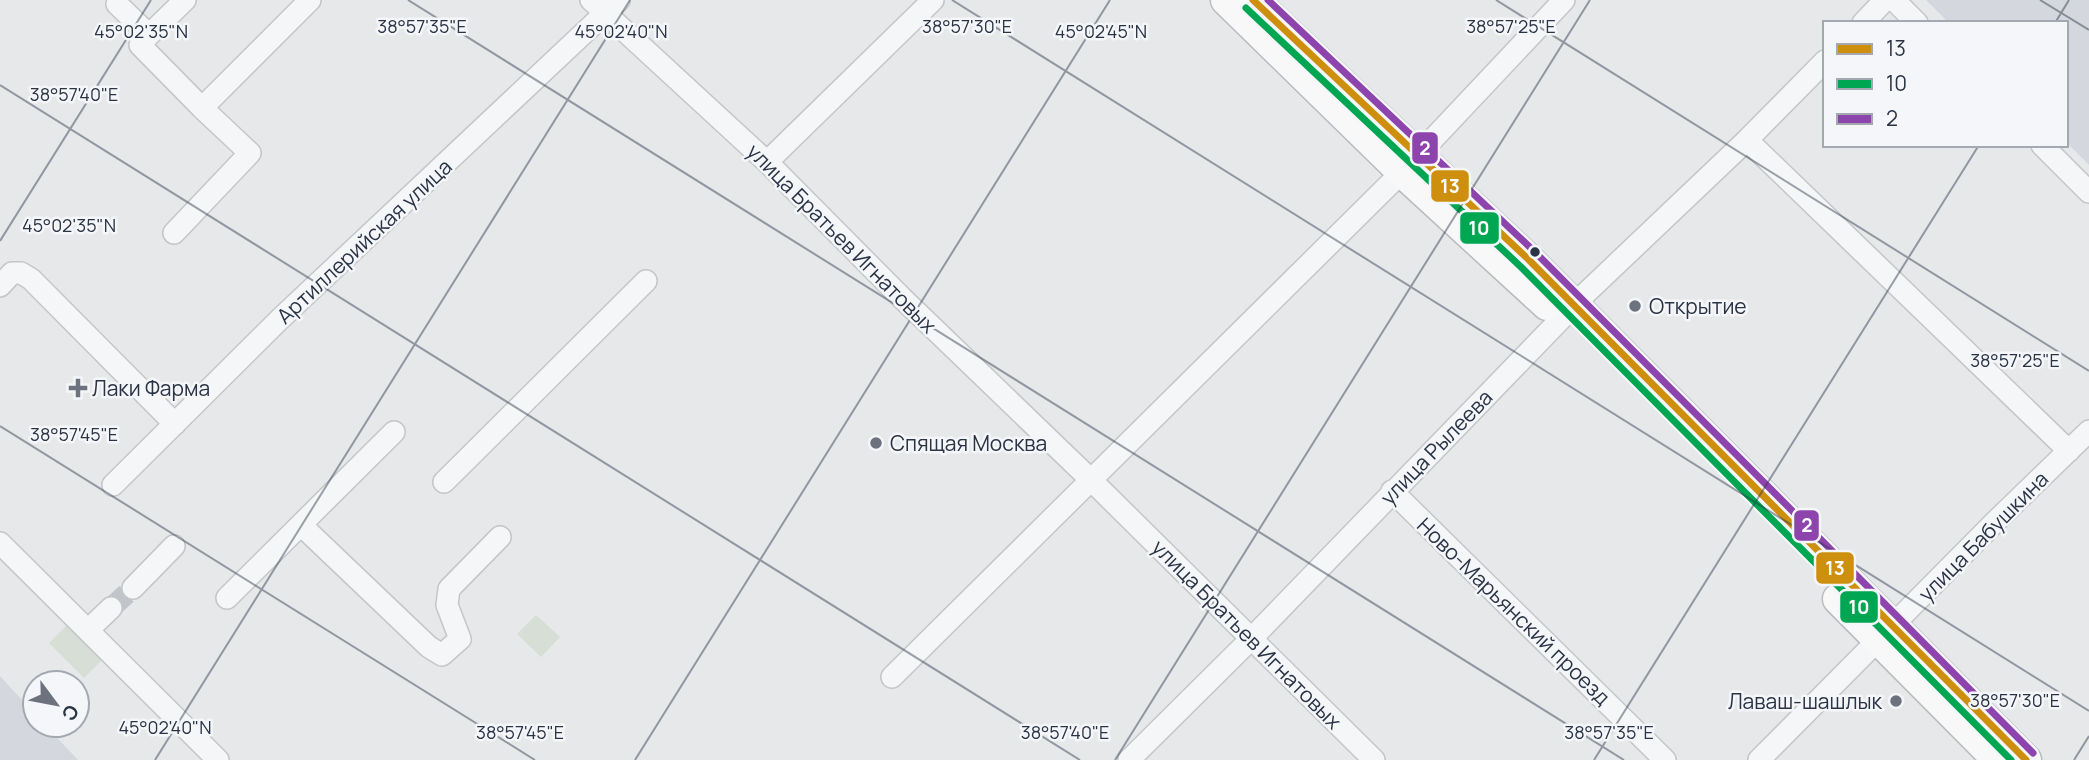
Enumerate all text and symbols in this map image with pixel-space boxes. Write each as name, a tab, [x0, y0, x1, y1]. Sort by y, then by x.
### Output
text: 38°57'35"E	[377, 14, 467, 38]
text: 38°57'30"E	[922, 14, 1012, 38]
text: 38°57'25"E	[1466, 14, 1556, 38]
text: 45°02'35"N	[94, 19, 188, 43]
text: 45°02'40"N	[575, 19, 668, 43]
text: 45°02'45"N	[1055, 19, 1147, 43]
legend	[1823, 21, 2068, 147]
text: 13	[1886, 34, 1906, 62]
text: 10	[1886, 69, 1907, 97]
text: 38°57'40"E	[30, 82, 118, 106]
text: 2	[1886, 104, 1898, 132]
line badge: 2	[1411, 131, 1439, 165]
text: 2	[1419, 135, 1431, 161]
street label: улица Братьев Игнатовых	[741, 137, 943, 339]
street label: Артиллерийская улица	[270, 152, 458, 330]
line badge: 13	[1430, 169, 1470, 203]
text: 13	[1440, 173, 1460, 199]
line badge: 10	[1459, 211, 1500, 245]
text: 45°02'35"N	[22, 213, 116, 237]
text: 10	[1469, 215, 1489, 241]
unlabelled marker	[1528, 245, 1542, 259]
place label: Открытие	[1649, 292, 1747, 320]
marker: Открытие	[1627, 298, 1643, 314]
text: 38°57'25"E	[1970, 348, 2060, 372]
place label: Лаки Фарма	[92, 374, 210, 402]
marker: Лаки Фарма	[70, 380, 86, 396]
street label: улица Рылеева	[1374, 383, 1498, 511]
text: 38°57'45"E	[30, 422, 118, 446]
place label: Спящая Москва	[890, 429, 1047, 457]
marker: Спящая Москва	[868, 435, 884, 451]
street label: улица Бабушкина	[1912, 465, 2054, 607]
line badge: 2	[1793, 509, 1820, 542]
street label: Ново-Марьянский проезд	[1411, 511, 1617, 711]
text: 2	[1801, 512, 1813, 538]
street label: улица Братьев Игнатовых	[1146, 533, 1348, 735]
line badge: 13	[1815, 551, 1855, 585]
text: 13	[1825, 555, 1845, 581]
line badge: 10	[1839, 590, 1879, 624]
text: 10	[1849, 594, 1869, 620]
north arrow	[21, 669, 91, 739]
place label: Лаваш-шашлык	[1728, 687, 1883, 715]
text: 38°57'30"E	[1970, 688, 2060, 712]
marker: Лаваш-шашлык	[1888, 693, 1904, 709]
text: С	[56, 700, 85, 726]
text: 45°02'40"N	[119, 715, 212, 739]
text: 38°57'45"E	[476, 720, 564, 744]
text: 38°57'40"E	[1021, 720, 1109, 744]
text: 38°57'35"E	[1564, 720, 1654, 744]

